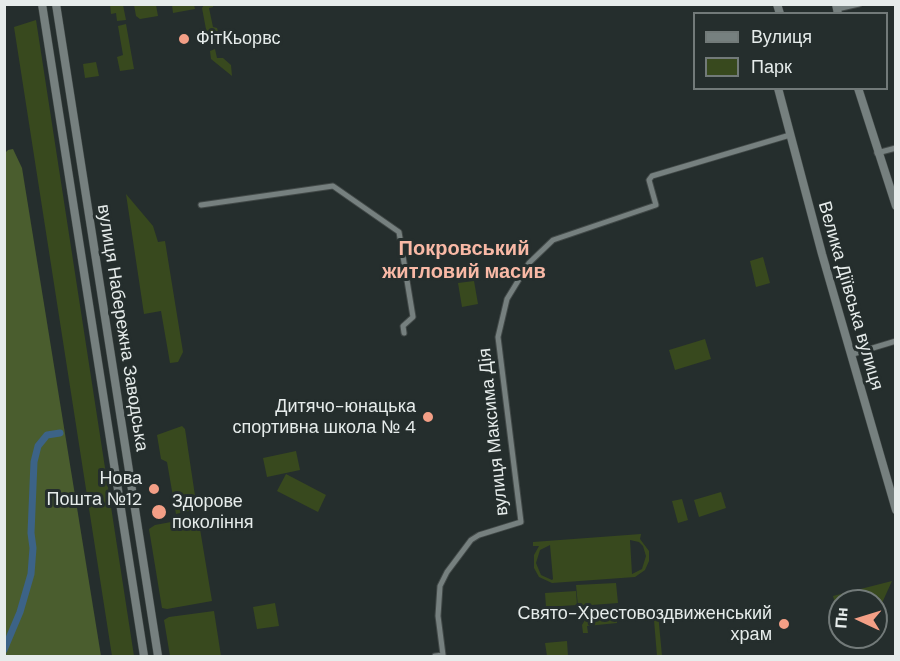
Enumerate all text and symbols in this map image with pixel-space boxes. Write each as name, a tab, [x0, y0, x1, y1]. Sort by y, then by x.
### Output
legend	[693, 12, 888, 90]
text: Вулиця	[751, 25, 812, 49]
place label: ФiтКьорвс	[196, 28, 280, 50]
marker: ФiтКьорвс	[177, 32, 191, 46]
text: Парк	[751, 55, 792, 79]
street label: Велика Діївська вулиця	[813, 199, 887, 393]
street label: вулиця Набережна Заводська	[92, 203, 152, 453]
district label: Покровський житловий масив	[382, 238, 546, 285]
street label: вулиця Максима Дія	[474, 347, 514, 517]
place label: Дитячо-юнацька спортивна школа № 4	[233, 396, 416, 438]
marker: Дитячо-юнацька спортивна школа № 4	[421, 410, 435, 424]
place label: Нова Пошта №12	[46, 468, 142, 510]
marker: Нова Пошта №12	[147, 482, 161, 496]
place label: Здорове покоління	[172, 491, 254, 534]
marker: Здорове покоління	[150, 503, 168, 521]
north arrow	[828, 589, 888, 649]
place label: Свято-Хрестовоздвиженський храм	[518, 603, 772, 646]
text: Пн	[830, 607, 853, 629]
marker: Свято-Хрестовоздвиженський храм	[777, 617, 791, 631]

